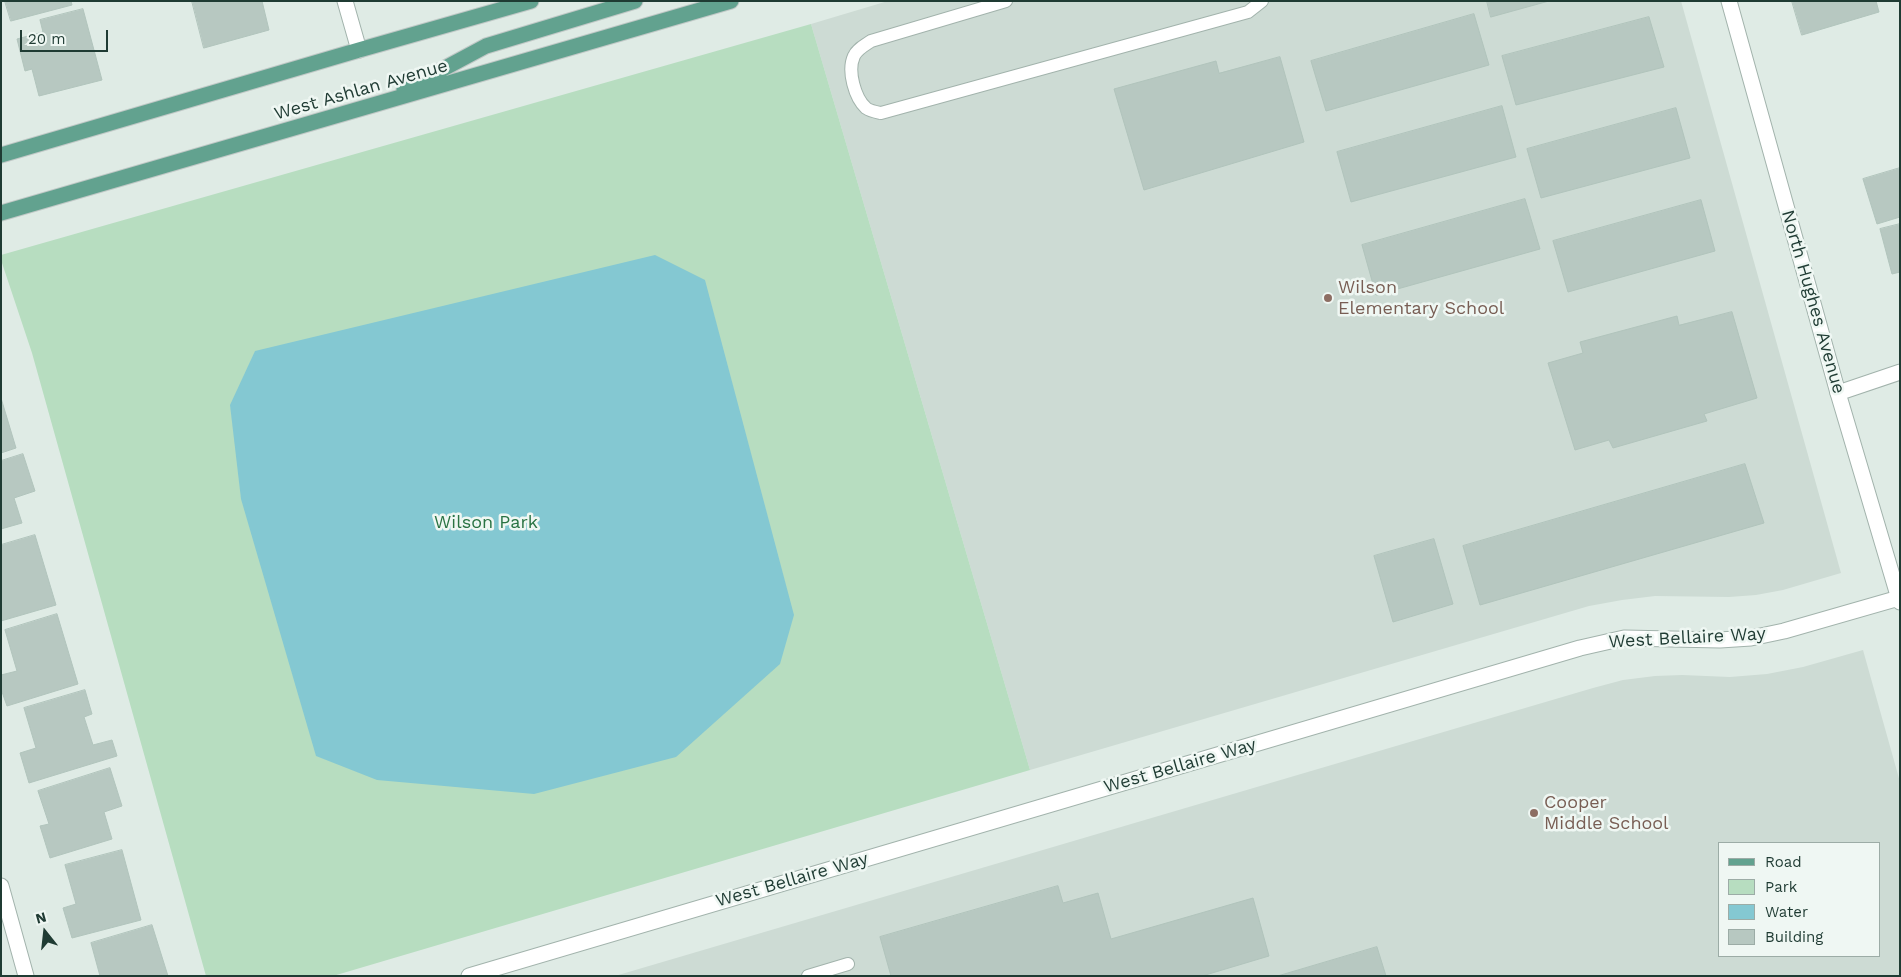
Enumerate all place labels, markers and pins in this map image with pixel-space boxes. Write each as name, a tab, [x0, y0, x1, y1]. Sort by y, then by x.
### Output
place label: Wilson Elementary School	[1338, 277, 1504, 320]
marker: Wilson Elementary School	[1322, 292, 1334, 304]
place label: Cooper Middle School	[1544, 792, 1669, 834]
marker: Cooper Middle School	[1528, 807, 1540, 819]

